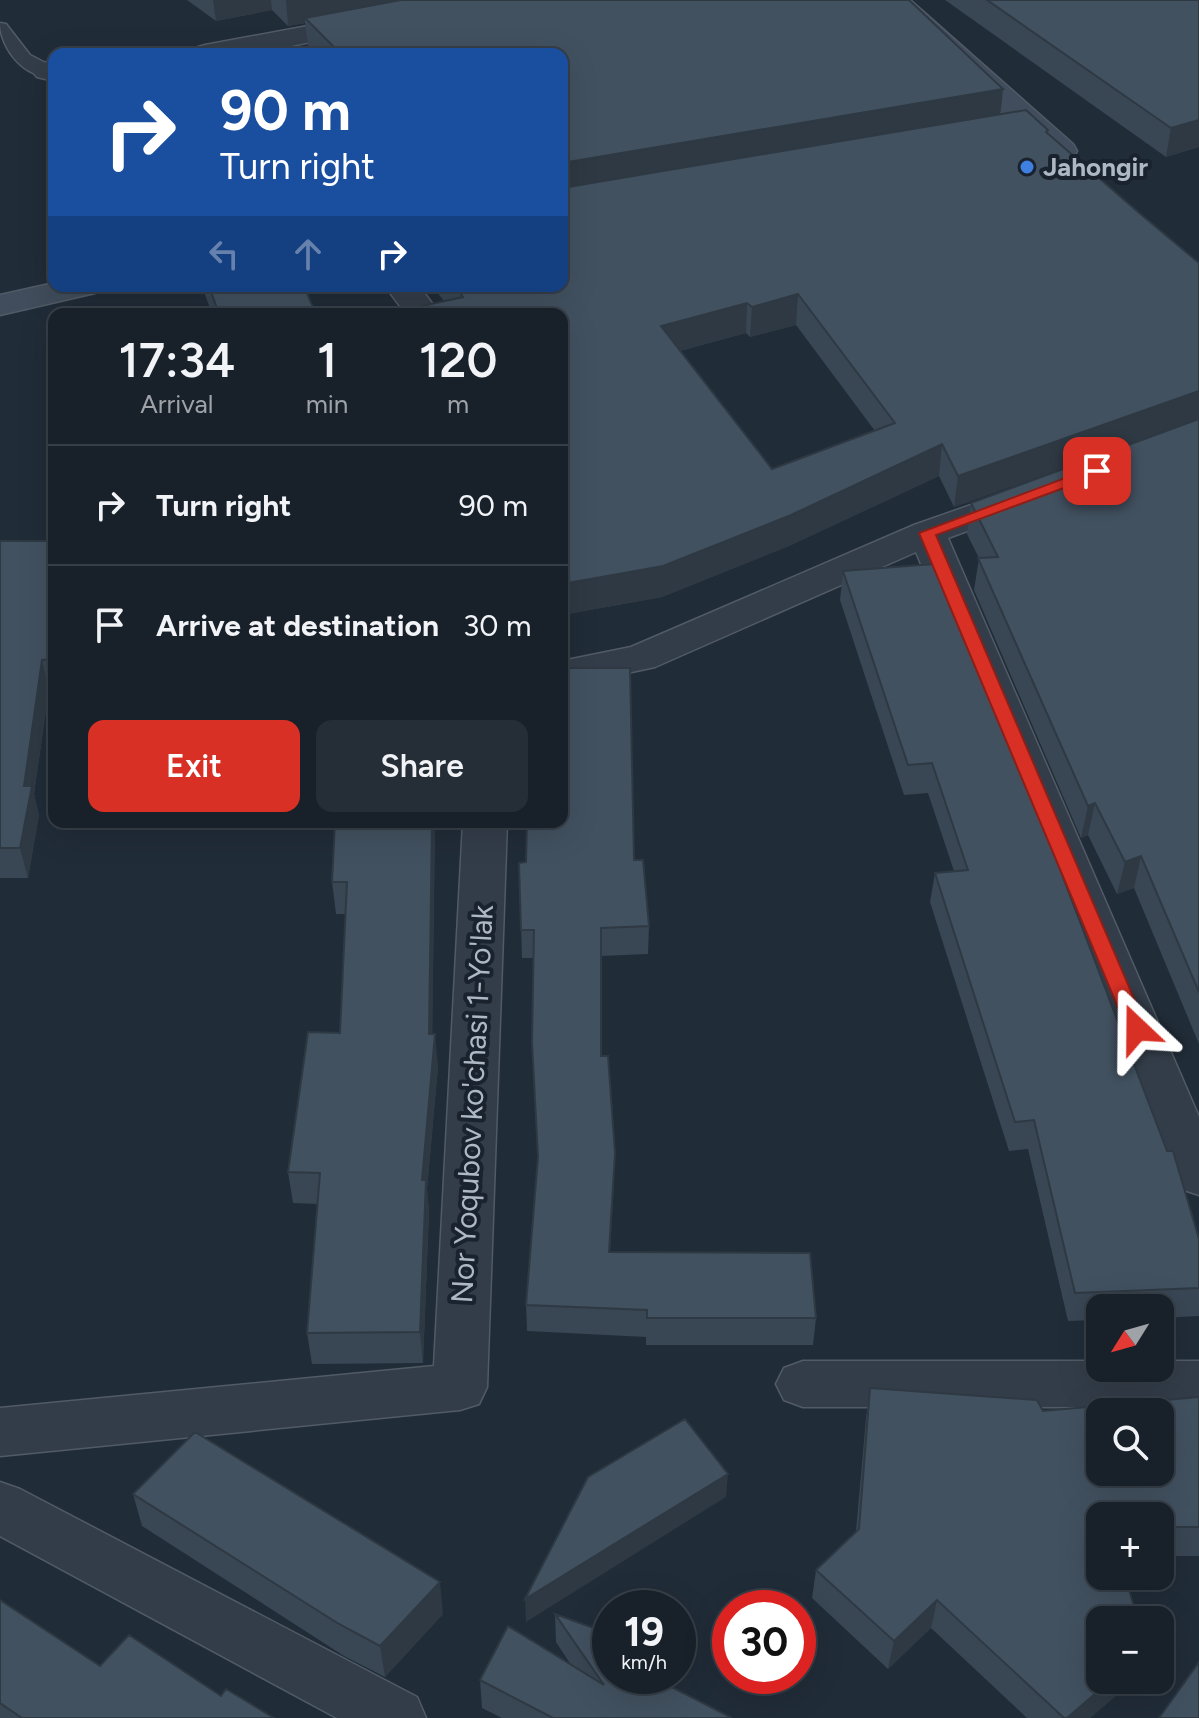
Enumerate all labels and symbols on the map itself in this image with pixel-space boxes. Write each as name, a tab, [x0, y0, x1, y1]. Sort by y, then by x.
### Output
place label: Jahongir	[1043, 151, 1148, 183]
marker: Jahongir	[1018, 158, 1036, 176]
pin	[1063, 437, 1131, 505]
street label: Nor Yoqubov ko'chasi 1-Yo'lak	[443, 903, 501, 1304]
position arrow	[1095, 987, 1179, 1071]
north arrow	[1086, 1294, 1174, 1382]
speed limit sign: 30	[712, 1590, 816, 1694]

